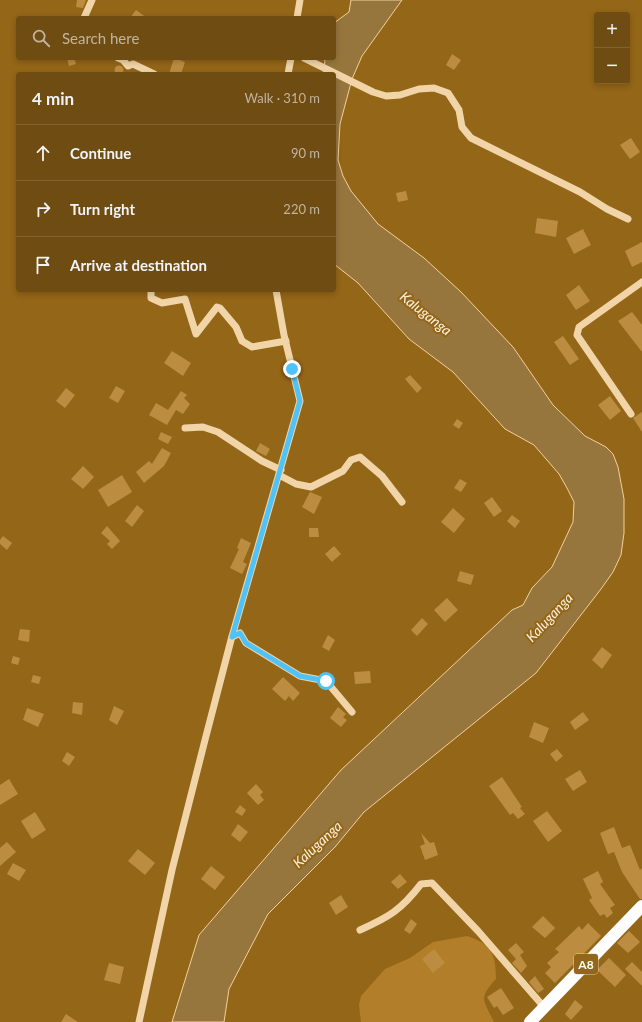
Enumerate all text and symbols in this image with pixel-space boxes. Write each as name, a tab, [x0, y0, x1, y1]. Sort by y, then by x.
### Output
map controls	[594, 12, 630, 84]
button: +	[594, 12, 630, 48]
search box	[16, 16, 336, 60]
icon: search	[30, 27, 52, 49]
text: Search here	[62, 29, 139, 47]
button: −	[594, 48, 630, 84]
text: 4 min	[32, 88, 74, 109]
text: Walk · 310 m	[244, 90, 320, 106]
icon: ahead	[32, 142, 54, 164]
text: Continue	[70, 144, 131, 162]
text: 90 m	[291, 145, 320, 161]
icon: right	[32, 198, 54, 220]
text: Turn right	[70, 200, 135, 218]
text: 220 m	[283, 201, 320, 217]
icon: arrive	[32, 254, 54, 276]
text: Arrive at destination	[70, 256, 207, 274]
water label: Kaluganga	[397, 288, 455, 338]
route end	[283, 360, 301, 378]
water label: Kaluganga	[522, 589, 576, 645]
route start	[317, 672, 335, 690]
water label: Kaluganga	[289, 817, 345, 871]
road number: A8	[574, 954, 598, 974]

